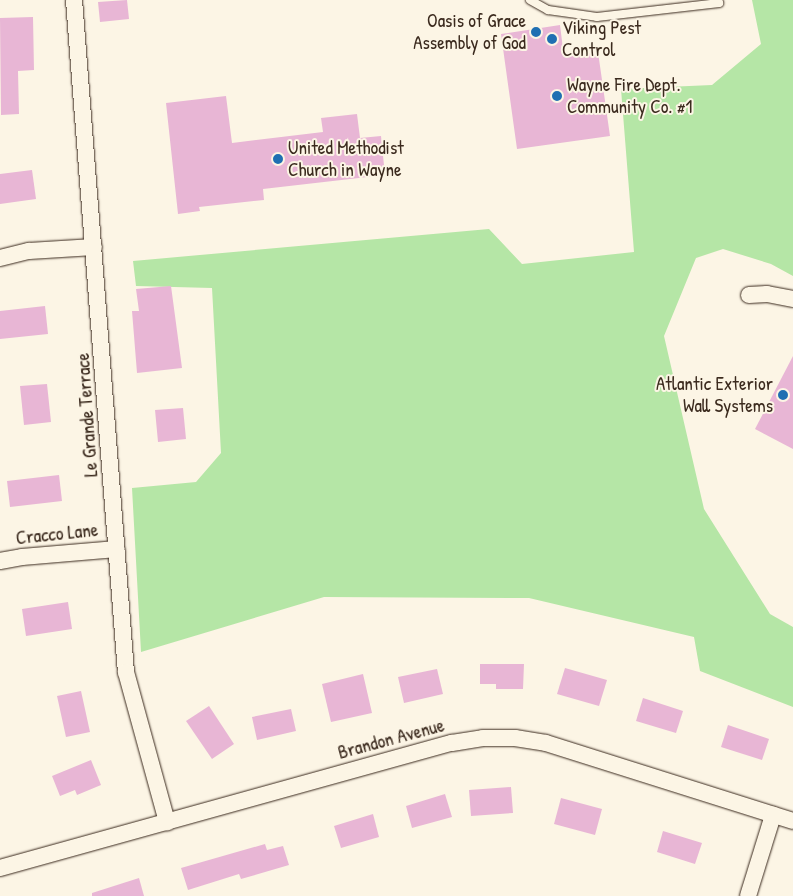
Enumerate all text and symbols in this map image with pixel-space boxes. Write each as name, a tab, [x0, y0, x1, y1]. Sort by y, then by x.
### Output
place label: Oasis of Grace Assembly of God	[413, 10, 526, 54]
place label: Viking Pest Control	[562, 17, 641, 61]
marker: Oasis of Grace Assembly of God	[530, 26, 542, 38]
marker: Viking Pest Control	[546, 33, 558, 45]
place label: Wayne Fire Dept. Community Co. #1	[567, 74, 692, 118]
marker: Wayne Fire Dept. Community Co. #1	[551, 90, 563, 102]
place label: United Methodist Church in Wayne	[288, 137, 404, 181]
marker: United Methodist Church in Wayne	[272, 153, 284, 165]
street label: Le Grande Terrace	[71, 352, 103, 478]
place label: Atlantic Exterior Wall Systems	[656, 373, 773, 417]
marker: Atlantic Exterior Wall Systems	[777, 389, 789, 401]
street label: Cracco Lane	[15, 518, 99, 550]
street label: Brandon Avenue	[335, 714, 447, 764]

